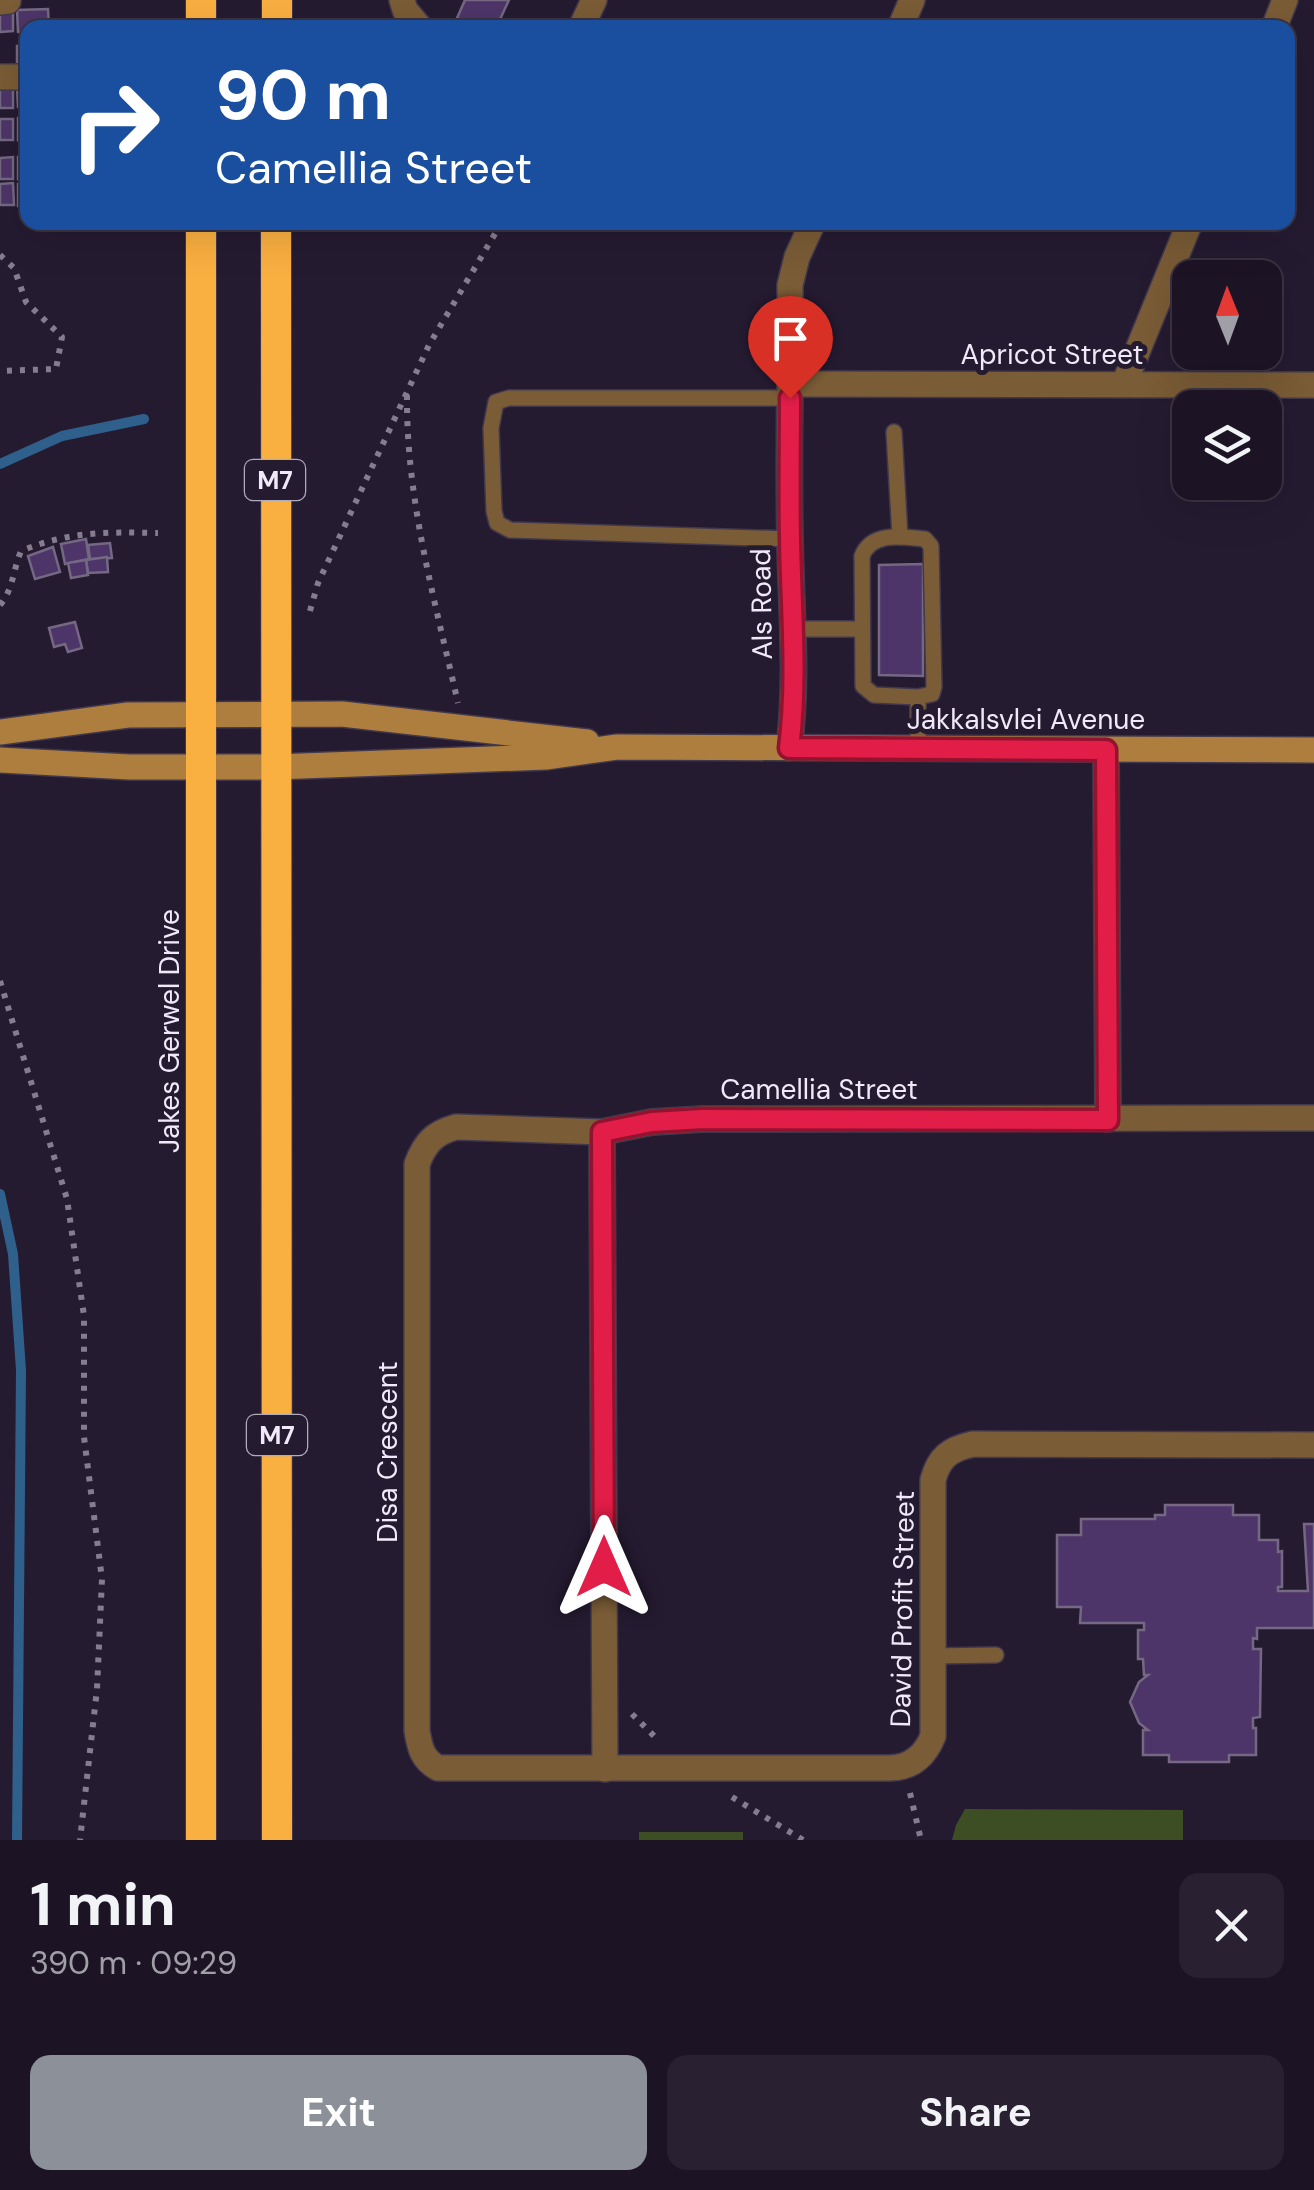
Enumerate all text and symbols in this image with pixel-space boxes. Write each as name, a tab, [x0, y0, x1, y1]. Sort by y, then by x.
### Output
text: 90 m	[215, 50, 391, 141]
icon: right	[50, 60, 180, 190]
text: Camellia Street	[215, 138, 532, 197]
north arrow	[1172, 260, 1282, 370]
map controls	[1172, 260, 1282, 500]
pin	[748, 296, 833, 399]
icon: arrive	[763, 311, 818, 366]
street label: Apricot Street	[960, 336, 1144, 373]
button: layers	[1172, 390, 1282, 500]
road number: M7	[245, 460, 305, 500]
street label: Als Road	[742, 548, 781, 660]
street label: Jakkalsvlei Avenue	[907, 701, 1145, 738]
street label: Jakes Gerwel Drive	[151, 909, 188, 1153]
street label: Camellia Street	[720, 1071, 918, 1108]
street label: Disa Crescent	[369, 1361, 406, 1543]
road number: M7	[247, 1415, 307, 1455]
street label: David Profit Street	[882, 1490, 923, 1728]
position arrow	[552, 1515, 656, 1619]
text: 1 min	[30, 1865, 176, 1944]
button: close	[1179, 1873, 1284, 1978]
text: 390 m · 09:29	[30, 1942, 237, 1984]
button: Exit	[30, 2055, 647, 2170]
button: Share	[667, 2055, 1284, 2170]

